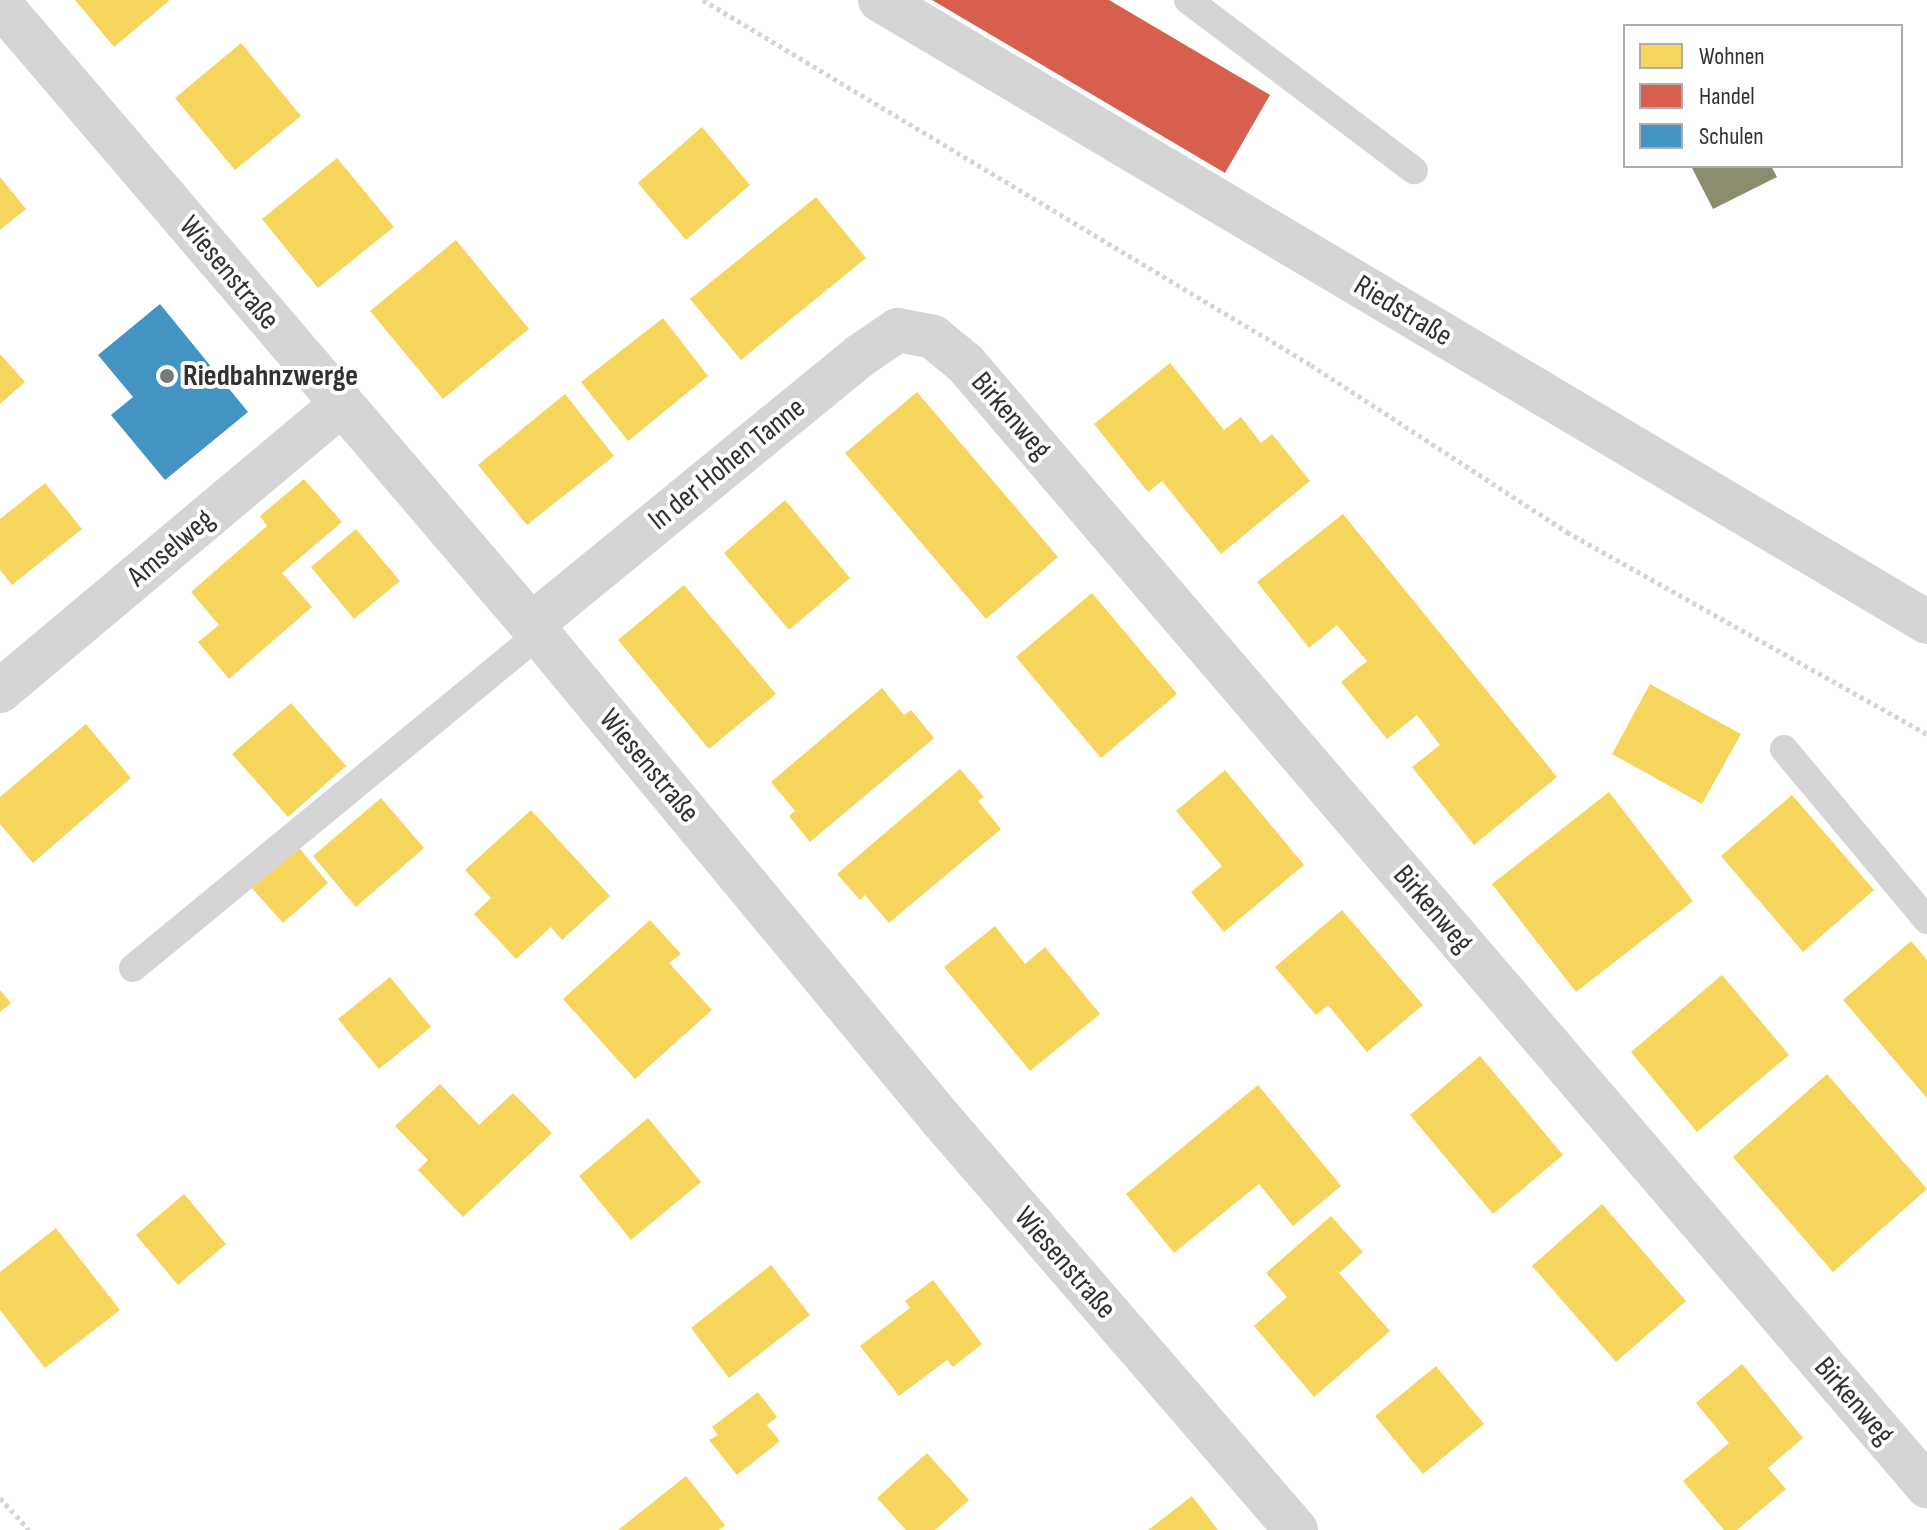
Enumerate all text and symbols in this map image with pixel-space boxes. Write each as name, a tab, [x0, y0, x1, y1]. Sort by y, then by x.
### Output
legend	[1623, 24, 1903, 168]
text: Wohnen	[1699, 42, 1765, 71]
text: Handel	[1699, 82, 1755, 111]
text: Schulen	[1699, 122, 1764, 151]
street label: Wiesenstraße	[171, 209, 287, 337]
street label: Riedstraße	[1347, 268, 1459, 354]
place label: Riedbahnzwerge	[183, 358, 358, 394]
street label: Birkenweg	[963, 365, 1059, 467]
marker: Riedbahnzwerge	[158, 367, 176, 385]
street label: In der Hohen Tanne	[641, 390, 813, 538]
street label: Amselweg	[120, 501, 222, 595]
street label: Wiesenstraße	[591, 702, 707, 830]
street label: Birkenweg	[1385, 858, 1481, 960]
street label: Wiesenstraße	[1006, 1199, 1124, 1327]
street label: Birkenweg	[1806, 1350, 1902, 1452]

